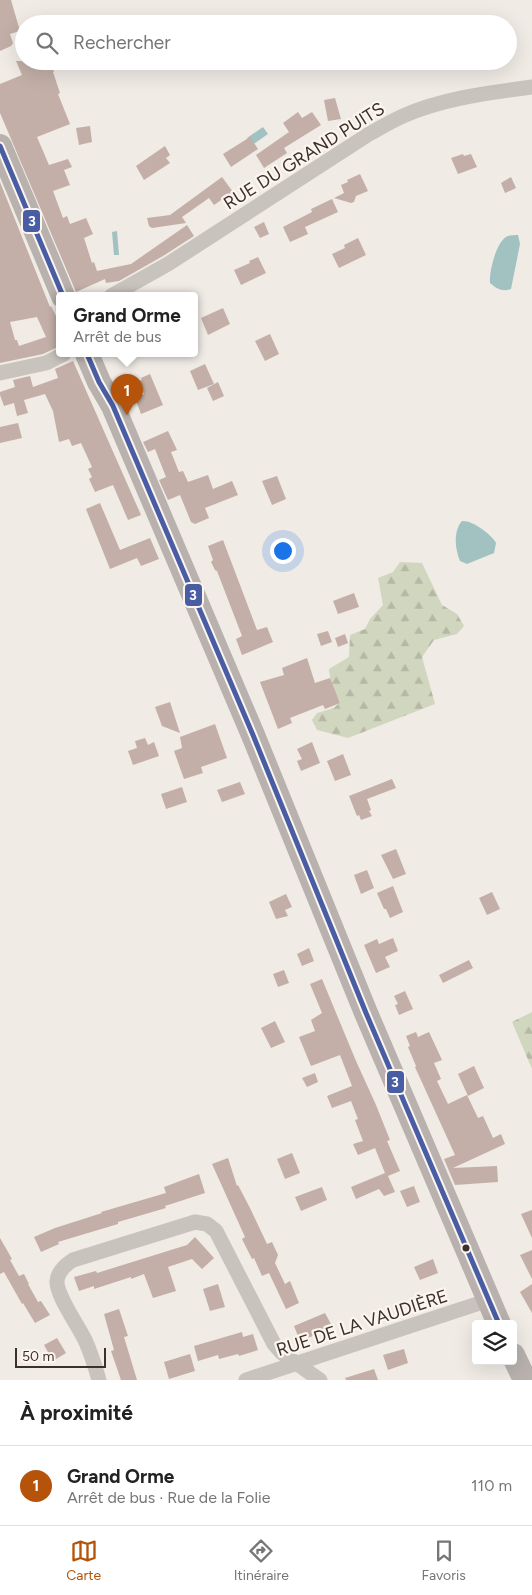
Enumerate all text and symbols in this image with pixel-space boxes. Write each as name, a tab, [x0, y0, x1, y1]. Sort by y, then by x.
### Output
search box	[15, 15, 517, 70]
icon: search	[33, 29, 61, 57]
text: Rechercher	[73, 31, 171, 54]
street label: RUE DU GRAND PUITS	[219, 97, 389, 215]
line badge: 3	[22, 209, 41, 233]
text: 3	[28, 213, 36, 230]
popup	[56, 292, 198, 357]
text: Grand Orme	[73, 304, 181, 327]
text: Arrêt de bus	[73, 327, 162, 346]
pin: 1	[111, 374, 143, 415]
your location	[270, 538, 296, 564]
line badge: 3	[184, 583, 203, 607]
text: 3	[189, 587, 197, 604]
line badge: 3	[386, 1070, 405, 1094]
text: 3	[391, 1074, 399, 1091]
unlabelled marker	[461, 1243, 471, 1253]
street label: RUE DE LA VAUDIÈRE	[273, 1285, 451, 1361]
map controls	[472, 1320, 517, 1365]
button: layers	[472, 1320, 517, 1365]
scale bar	[15, 1345, 106, 1368]
text: 50 m	[22, 1348, 54, 1365]
text: À proximité	[20, 1400, 133, 1425]
text: Grand Orme	[67, 1465, 174, 1488]
text: 1	[33, 1476, 39, 1495]
text: 110 m	[471, 1476, 512, 1495]
text: Arrêt de bus · Rue de la Folie	[67, 1488, 270, 1507]
tab: Carte	[66, 1537, 101, 1584]
tab: Itinéraire	[234, 1537, 289, 1584]
tab: Favoris	[421, 1537, 466, 1584]

